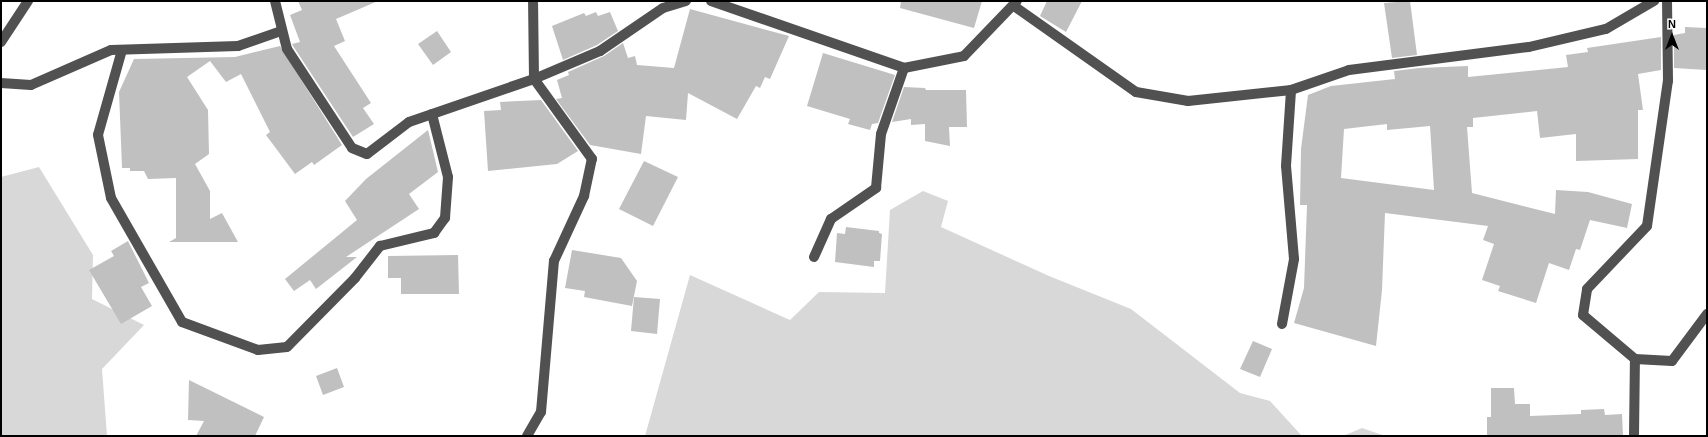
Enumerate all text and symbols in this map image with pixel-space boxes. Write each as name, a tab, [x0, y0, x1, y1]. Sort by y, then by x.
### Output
north arrow	[1652, 16, 1692, 56]
text: N	[1668, 18, 1676, 30]

